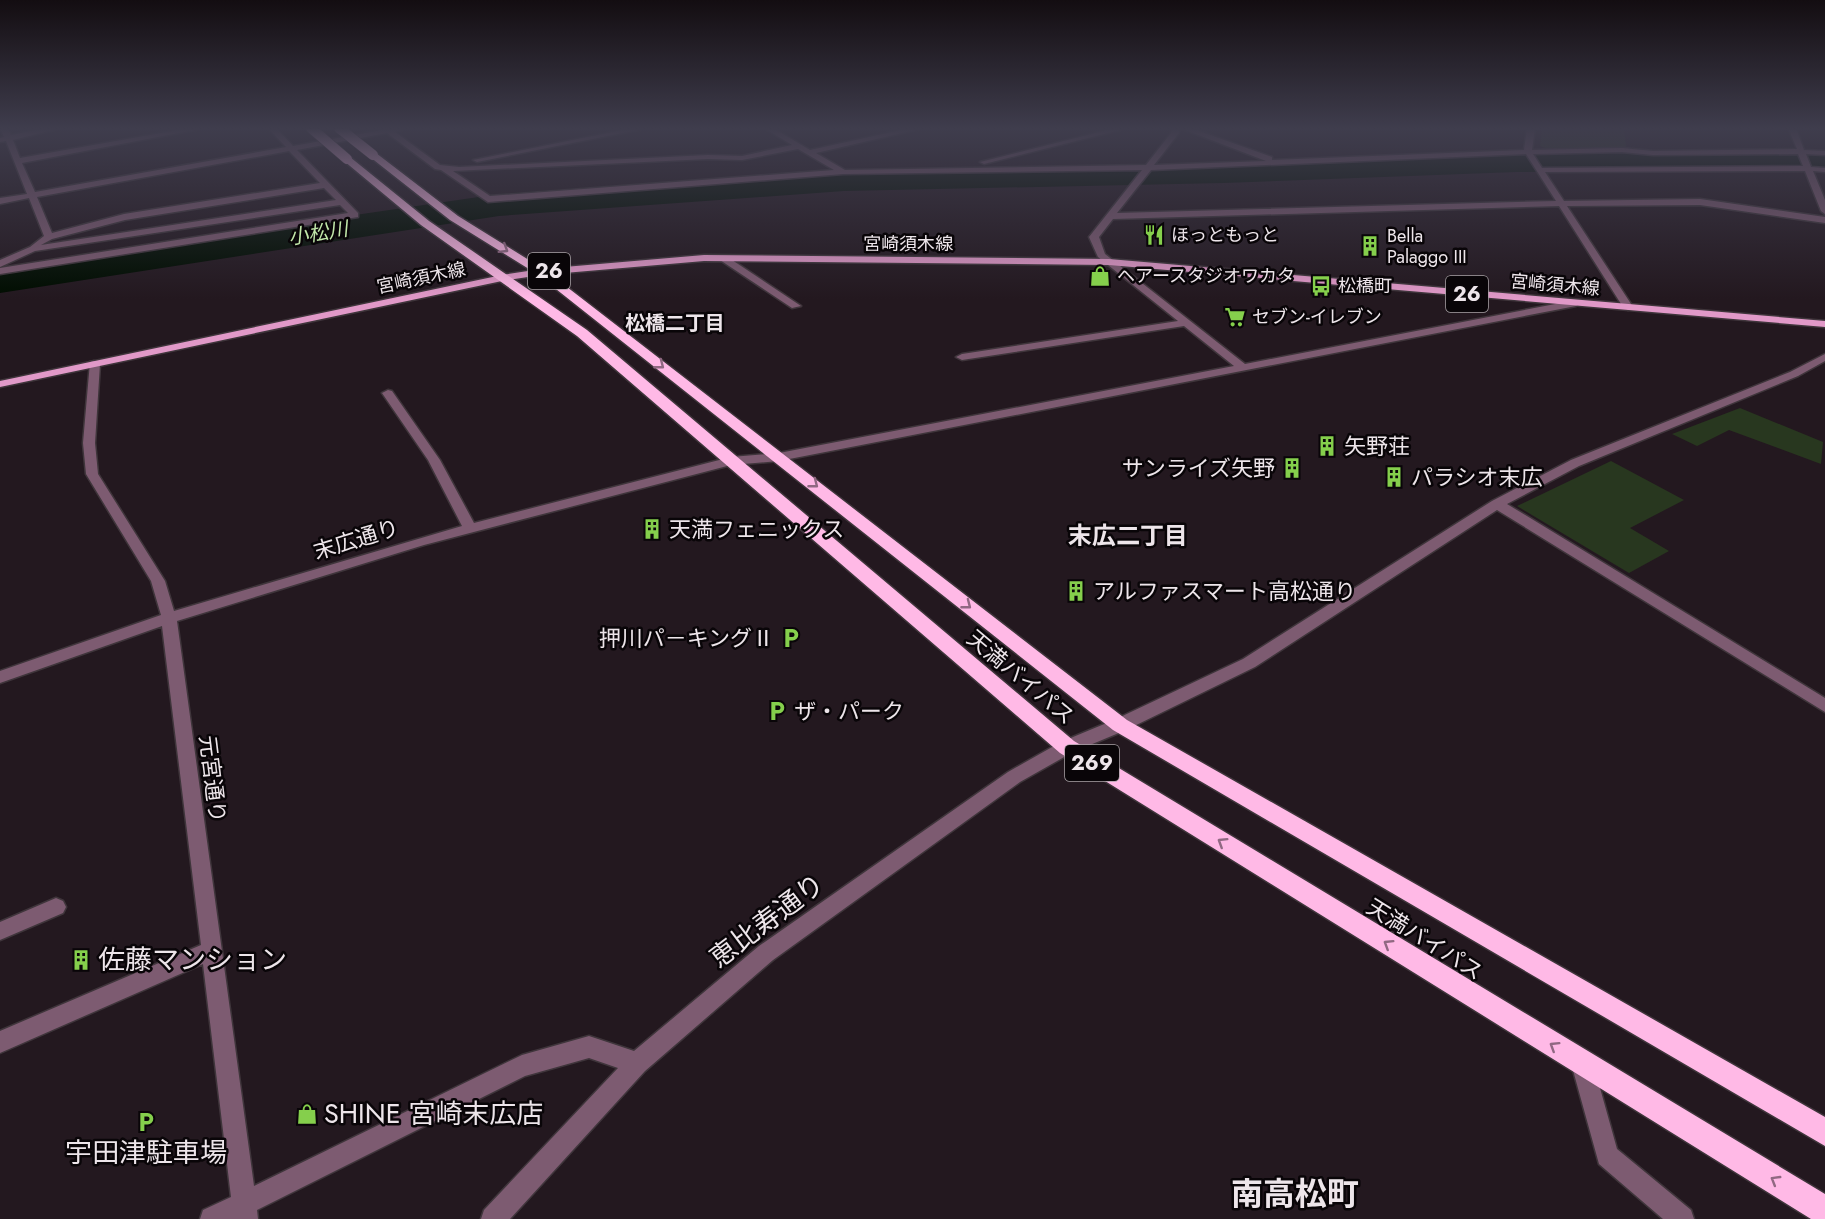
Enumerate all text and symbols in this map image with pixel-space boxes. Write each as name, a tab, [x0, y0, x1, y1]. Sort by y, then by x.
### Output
water label: 小松川	[286, 214, 352, 253]
place label: ほっともっと	[1171, 222, 1279, 248]
restaurant icon: ほっともっと	[1142, 223, 1166, 247]
place label: Bella Palaggo III	[1387, 223, 1467, 270]
street label: 宮崎須木線	[863, 231, 953, 257]
building icon: Bella Palaggo III	[1358, 234, 1382, 258]
one-way arrow	[498, 241, 508, 253]
road number: 26	[528, 253, 570, 289]
street label: 宮崎須木線	[374, 256, 468, 300]
place label: ヘアースタジオワカタ	[1117, 263, 1295, 289]
shop icon: ヘアースタジオワカタ	[1088, 264, 1112, 288]
street label: 宮崎須木線	[1509, 268, 1601, 302]
place label: 松橋町	[1338, 273, 1392, 299]
bus stop icon: 松橋町	[1309, 274, 1333, 298]
road number: 26	[1446, 276, 1488, 312]
place label: セブン-イレブン	[1252, 304, 1382, 330]
supermarket icon: セブン-イレブン	[1223, 305, 1247, 329]
district label: 松橋二丁目	[625, 309, 725, 338]
one-way arrow	[653, 358, 664, 369]
place label: 矢野荘	[1344, 430, 1410, 462]
building icon: 矢野荘	[1315, 434, 1339, 458]
place label: サンライズ矢野	[1122, 452, 1275, 484]
building icon: サンライズ矢野	[1280, 456, 1304, 480]
place label: パラシオ末広	[1411, 461, 1543, 493]
building icon: パラシオ末広	[1382, 465, 1406, 489]
one-way arrow	[807, 477, 818, 488]
street label: 末広通り	[309, 511, 403, 567]
place label: 天満フェニックス	[669, 513, 844, 545]
building icon: 天満フェニックス	[640, 517, 664, 541]
district label: 末広二丁目	[1068, 518, 1188, 553]
place label: アルファスマート高松通り	[1093, 575, 1356, 607]
building icon: アルファスマート高松通り	[1064, 579, 1088, 603]
one-way arrow	[961, 597, 972, 608]
place label: 押川パ－キングⅡ	[599, 622, 774, 654]
street label: 天満バイパス	[960, 622, 1082, 732]
parking icon: 押川パ－キングⅡ	[779, 626, 803, 650]
place label: ザ・パーク	[794, 695, 904, 727]
parking icon: ザ・パーク	[765, 699, 789, 723]
street label: 元宮通り	[192, 733, 234, 825]
road number: 269	[1065, 745, 1119, 781]
one-way arrow	[1218, 838, 1228, 850]
street label: 恵比寿通り	[701, 864, 832, 977]
street label: 天満バイパス	[1361, 891, 1489, 987]
place label: 佐藤マンション	[98, 940, 287, 979]
one-way arrow	[1384, 940, 1394, 952]
building icon: 佐藤マンション	[69, 948, 93, 972]
one-way arrow	[1550, 1043, 1561, 1054]
place label: SHINE 宮崎末広店	[324, 1094, 544, 1133]
shop icon: SHINE 宮崎末広店	[295, 1102, 319, 1126]
parking icon: 宇田津駐車場	[134, 1110, 158, 1134]
place label: 宇田津駐車場	[65, 1133, 227, 1172]
district label: 南高松町	[1231, 1171, 1359, 1217]
one-way arrow	[1771, 1176, 1781, 1188]

